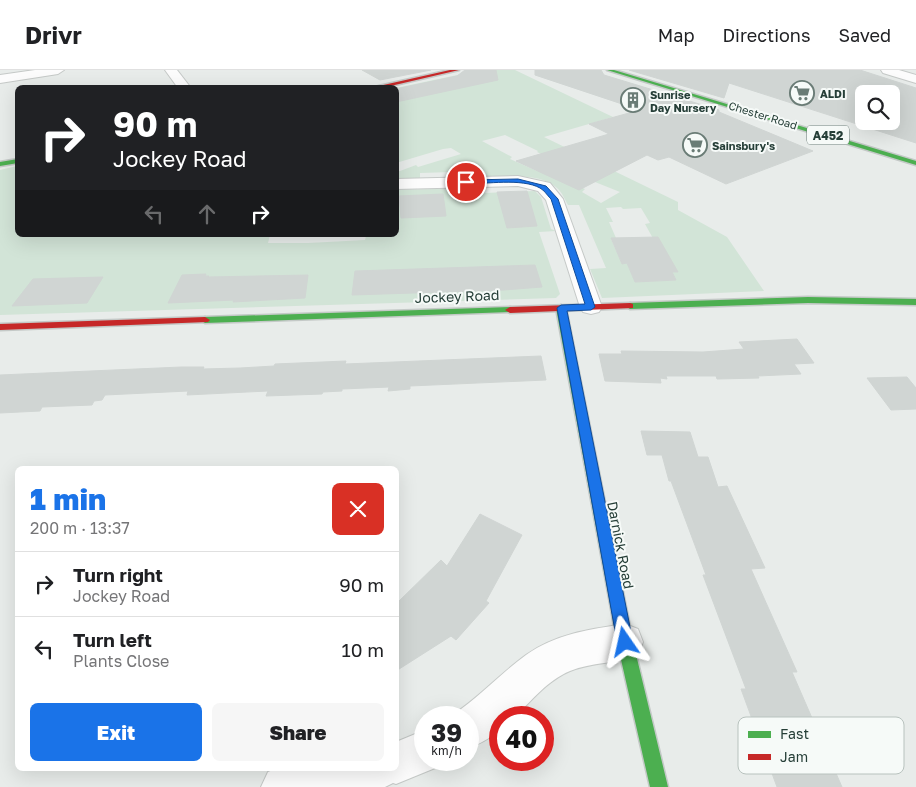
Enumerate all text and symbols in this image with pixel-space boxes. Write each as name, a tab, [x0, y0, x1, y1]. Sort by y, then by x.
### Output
text: Drivr	[25, 20, 82, 49]
text: Map	[658, 24, 694, 46]
text: Directions	[722, 24, 810, 46]
text: Saved	[838, 24, 891, 46]
supermarket icon: ALDI	[789, 80, 815, 106]
map controls	[855, 85, 900, 130]
button: search	[855, 85, 900, 130]
building icon: Sunrise Day Nursery	[620, 87, 646, 113]
place label: ALDI	[820, 87, 846, 100]
place label: Sunrise Day Nursery	[650, 88, 717, 114]
street label: Chester Road	[727, 98, 799, 132]
text: 90 m	[113, 103, 197, 145]
icon: right	[30, 105, 95, 170]
road number: A452	[807, 126, 849, 144]
supermarket icon: Sainsbury's	[682, 132, 708, 158]
place label: Sainsbury's	[712, 139, 775, 152]
text: Jockey Road	[113, 145, 246, 172]
pin	[445, 161, 487, 203]
icon: arrive	[452, 168, 480, 196]
icon: left	[140, 200, 168, 228]
icon: ahead	[193, 200, 221, 228]
icon: right	[246, 200, 274, 228]
street label: Jockey Road	[414, 286, 500, 306]
text: 1 min	[30, 481, 106, 517]
button: close	[332, 483, 384, 535]
street label: Darnick Road	[604, 500, 638, 590]
text: 200 m · 13:37	[30, 518, 130, 538]
text: Turn right	[73, 563, 163, 586]
icon: right	[30, 570, 58, 598]
text: 90 m	[339, 573, 384, 596]
text: Jockey Road	[73, 586, 170, 606]
position arrow	[598, 615, 650, 667]
text: Turn left	[73, 628, 152, 651]
icon: left	[30, 635, 58, 663]
text: 10 m	[341, 638, 384, 661]
text: Plants Close	[73, 651, 169, 671]
button: Exit	[30, 703, 202, 761]
button: Share	[212, 703, 384, 761]
speed limit sign: 40	[489, 706, 554, 771]
text: 39	[431, 717, 462, 748]
legend	[738, 717, 904, 774]
text: Fast	[780, 725, 809, 742]
text: km/h	[431, 743, 462, 758]
text: Jam	[780, 748, 808, 765]

